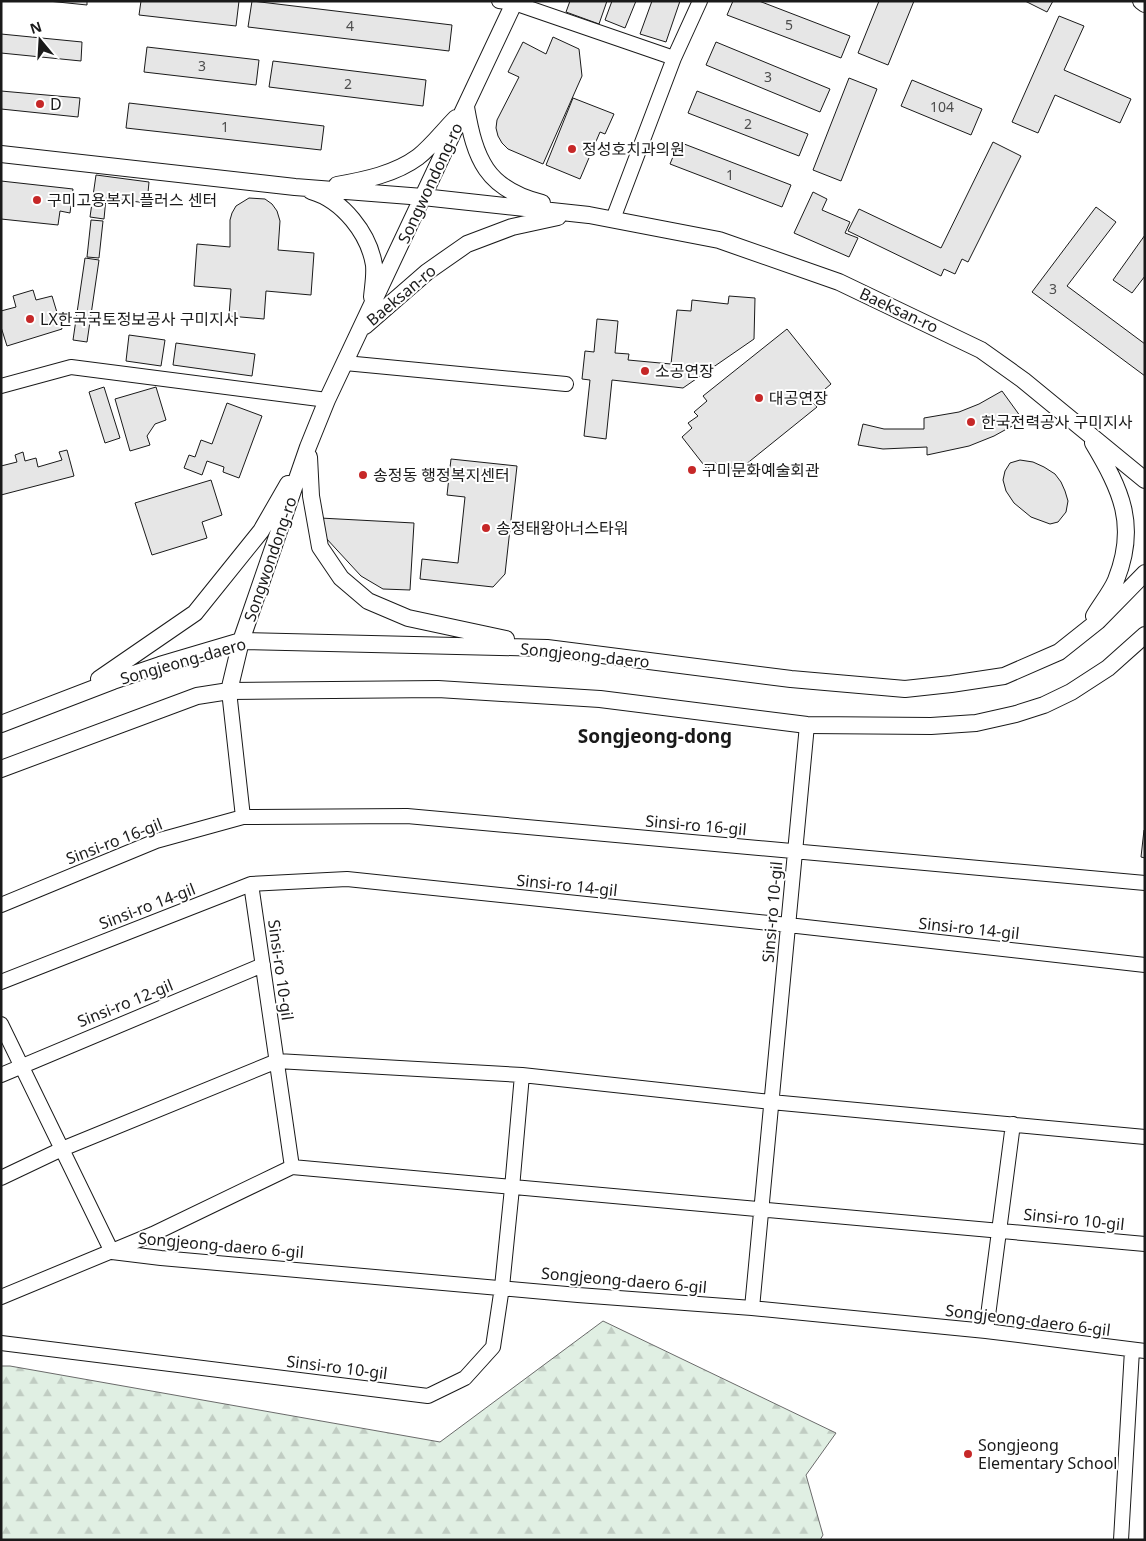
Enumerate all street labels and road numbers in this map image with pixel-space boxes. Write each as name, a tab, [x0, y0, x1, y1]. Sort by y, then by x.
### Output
street label: Songwondong-ro	[392, 119, 468, 247]
street label: Baeksan-ro	[362, 259, 440, 331]
street label: Baeksan-ro	[856, 282, 942, 338]
street label: Songwondong-ro	[238, 494, 302, 624]
street label: Songjeong-daero	[118, 633, 248, 689]
street label: Songjeong-daero	[519, 637, 651, 673]
street label: Sinsi-ro 16-gil	[645, 810, 747, 840]
street label: Sinsi-ro 16-gil	[63, 813, 165, 869]
street label: Sinsi-ro 10-gil	[757, 861, 787, 963]
street label: Sinsi-ro 14-gil	[515, 869, 619, 901]
street label: Sinsi-ro 14-gil	[96, 878, 198, 934]
street label: Sinsi-ro 14-gil	[917, 912, 1021, 944]
street label: Sinsi-ro 10-gil	[263, 918, 299, 1022]
street label: Sinsi-ro 12-gil	[74, 974, 176, 1032]
street label: Sinsi-ro 10-gil	[1022, 1203, 1126, 1235]
street label: Songjeong-daero 6-gil	[137, 1227, 305, 1263]
street label: Songjeong-daero 6-gil	[540, 1262, 708, 1298]
street label: Songjeong-daero 6-gil	[944, 1299, 1112, 1341]
street label: Sinsi-ro 10-gil	[285, 1350, 389, 1384]

